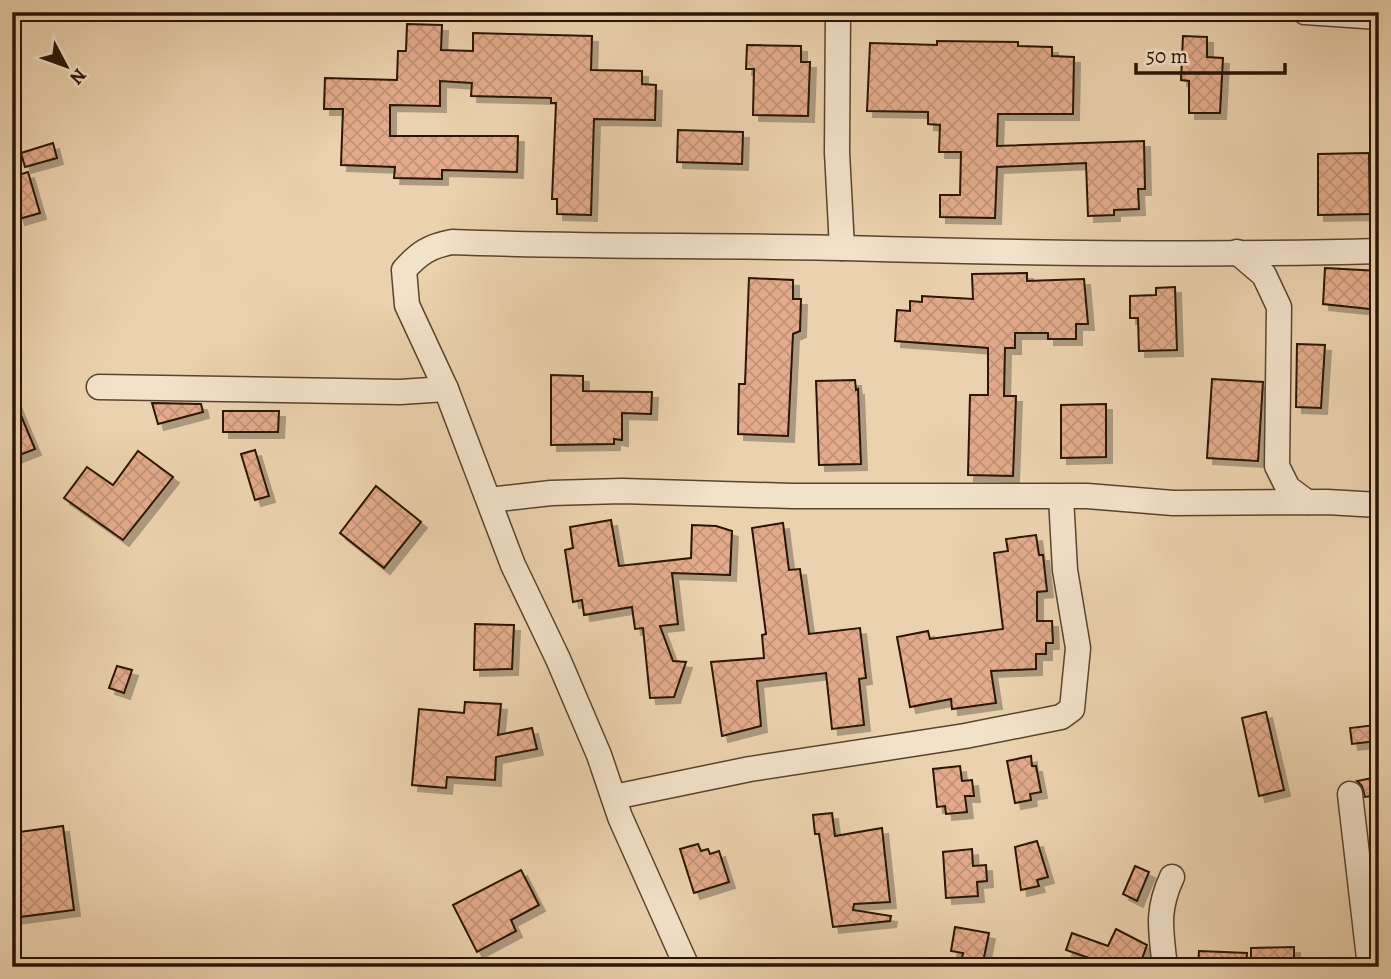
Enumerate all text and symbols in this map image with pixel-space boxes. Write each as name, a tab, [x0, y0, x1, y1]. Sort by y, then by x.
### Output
north arrow	[32, 32, 102, 102]
scale bar	[1136, 32, 1284, 76]
text: 50 m	[1146, 42, 1188, 70]
text: N	[64, 63, 92, 90]

